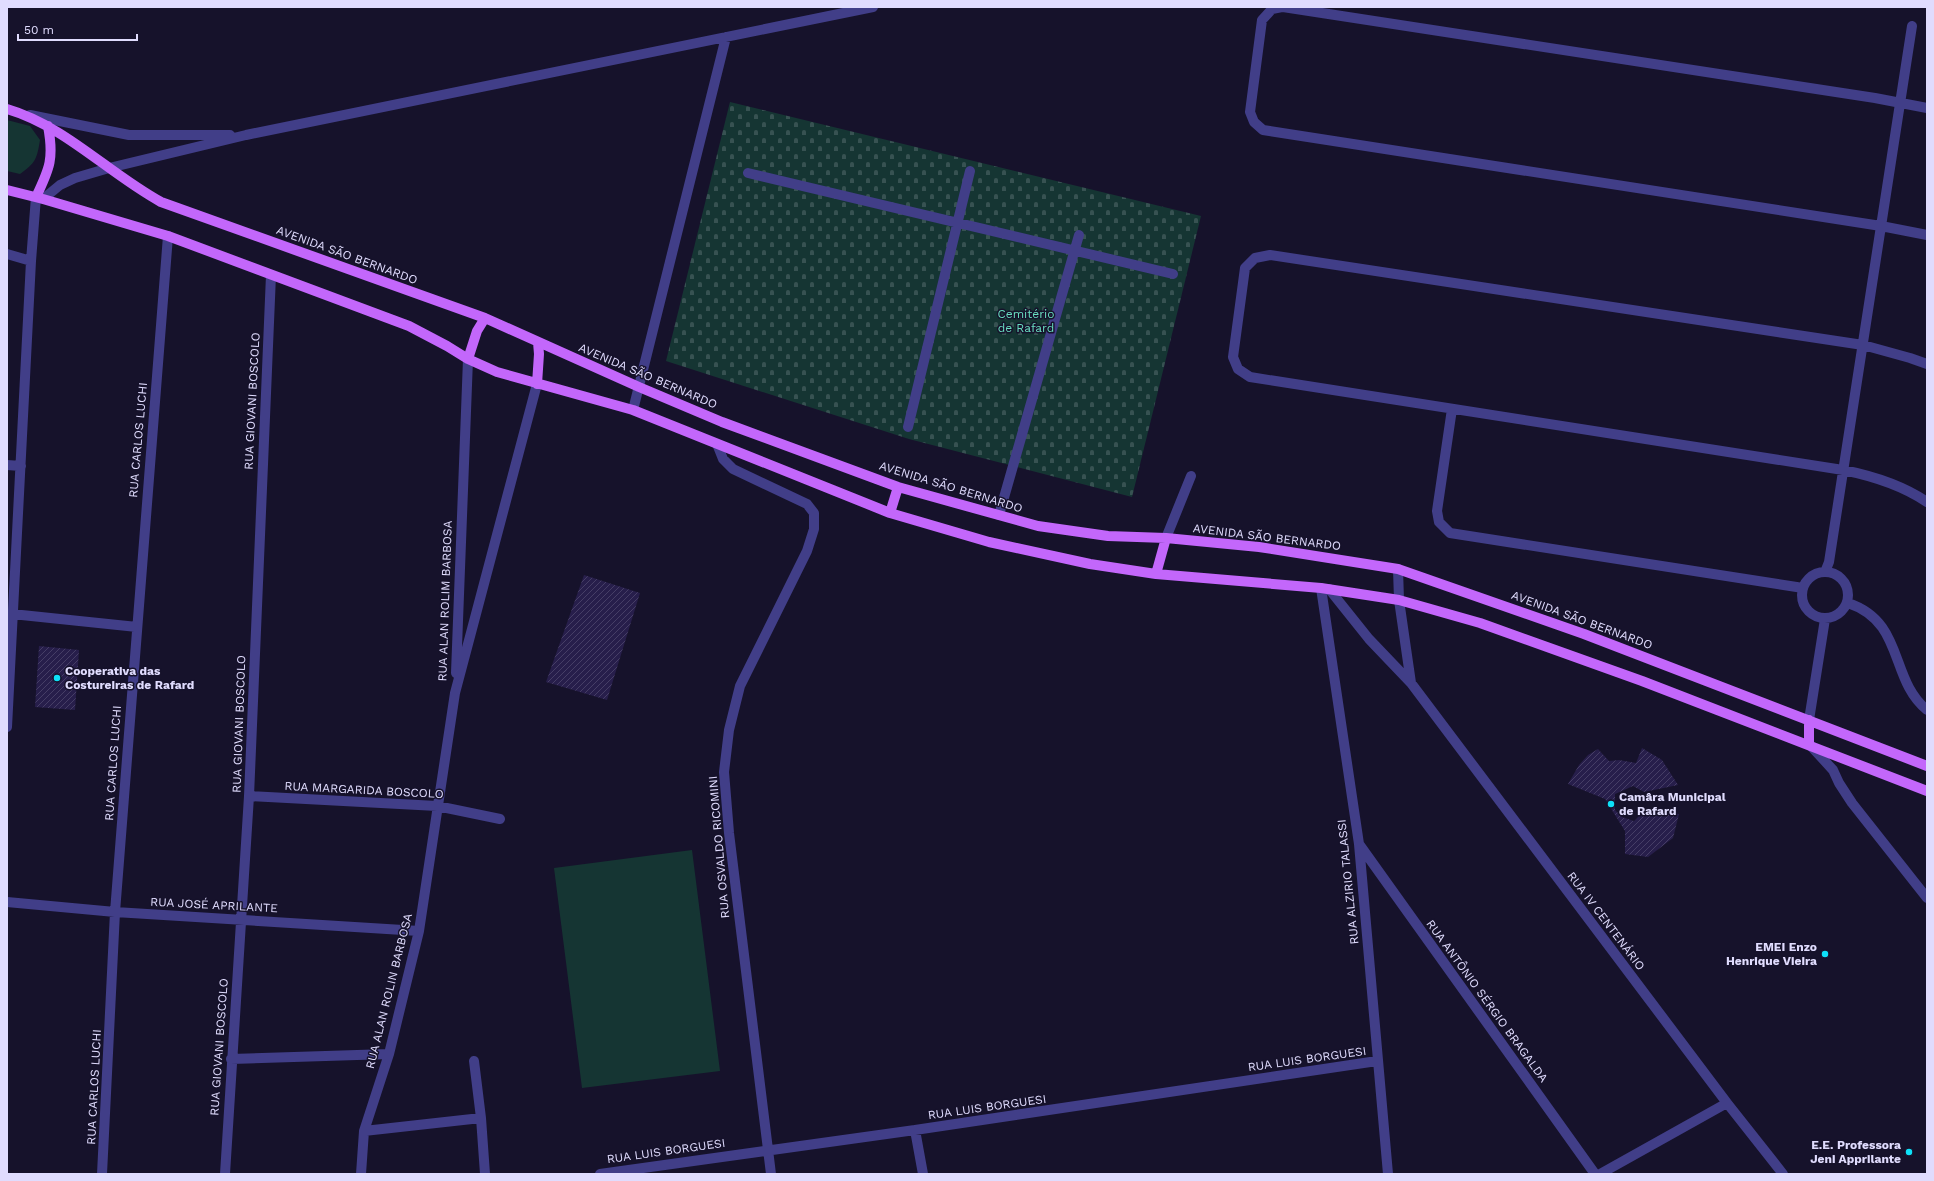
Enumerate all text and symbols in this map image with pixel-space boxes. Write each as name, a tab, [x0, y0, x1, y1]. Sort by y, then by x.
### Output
scale bar	[18, 16, 137, 42]
text: 50 m	[24, 23, 54, 37]
street label: AVENIDA SÃO BERNARDO	[275, 223, 419, 287]
park label: Cemitério de Rafard	[997, 307, 1055, 335]
street label: RUA GIOVANI BOSCOLO	[241, 332, 263, 470]
street label: AVENIDA SÃO BERNARDO	[577, 340, 719, 412]
street label: RUA CARLOS LUCHI	[126, 382, 150, 498]
street label: AVENIDA SÃO BERNARDO	[878, 459, 1024, 515]
street label: RUA ALAN ROLIM BARBOSA	[435, 520, 455, 682]
street label: AVENIDA SÃO BERNARDO	[1192, 521, 1342, 553]
street label: AVENIDA SÃO BERNARDO	[1510, 588, 1654, 652]
street label: RUA GIOVANI BOSCOLO	[230, 655, 248, 793]
place label: Cooperativa das Costureiras de Rafard	[65, 664, 194, 692]
marker: Cooperativa das Costureiras de Rafard	[52, 673, 62, 683]
street label: RUA CARLOS LUCHI	[102, 705, 124, 821]
street label: RUA OSVALDO RICOMINI	[706, 775, 732, 919]
street label: RUA MARGARIDA BOSCOLO	[284, 779, 444, 801]
place label: Camâra Municipal de Rafard	[1619, 790, 1726, 818]
marker: Camâra Municipal de Rafard	[1606, 799, 1616, 809]
street label: RUA ALZIRIO TALASSI	[1334, 819, 1362, 945]
street label: RUA IV CENTENÁRIO	[1564, 869, 1648, 973]
street label: RUA JOSÉ APRILANTE	[150, 895, 278, 915]
street label: RUA ALAN ROLIN BARBOSA	[363, 912, 415, 1070]
street label: RUA ANTÔNIO SÉRGIO BRAGALDA	[1423, 917, 1551, 1085]
place label: EMEI Enzo Henrique Vieira	[1726, 940, 1817, 968]
marker: EMEI Enzo Henrique Vieira	[1820, 949, 1830, 959]
street label: RUA GIOVANI BOSCOLO	[207, 978, 231, 1116]
street label: RUA CARLOS LUCHI	[84, 1029, 104, 1145]
street label: RUA LUIS BORGUESI	[1247, 1044, 1367, 1074]
street label: RUA LUIS BORGUESI	[927, 1092, 1047, 1122]
street label: RUA LUIS BORGUESI	[606, 1136, 726, 1166]
place label: E.E. Professora Jeni Apprilante	[1810, 1138, 1901, 1166]
marker: E.E. Professora Jeni Apprilante	[1904, 1147, 1914, 1157]

